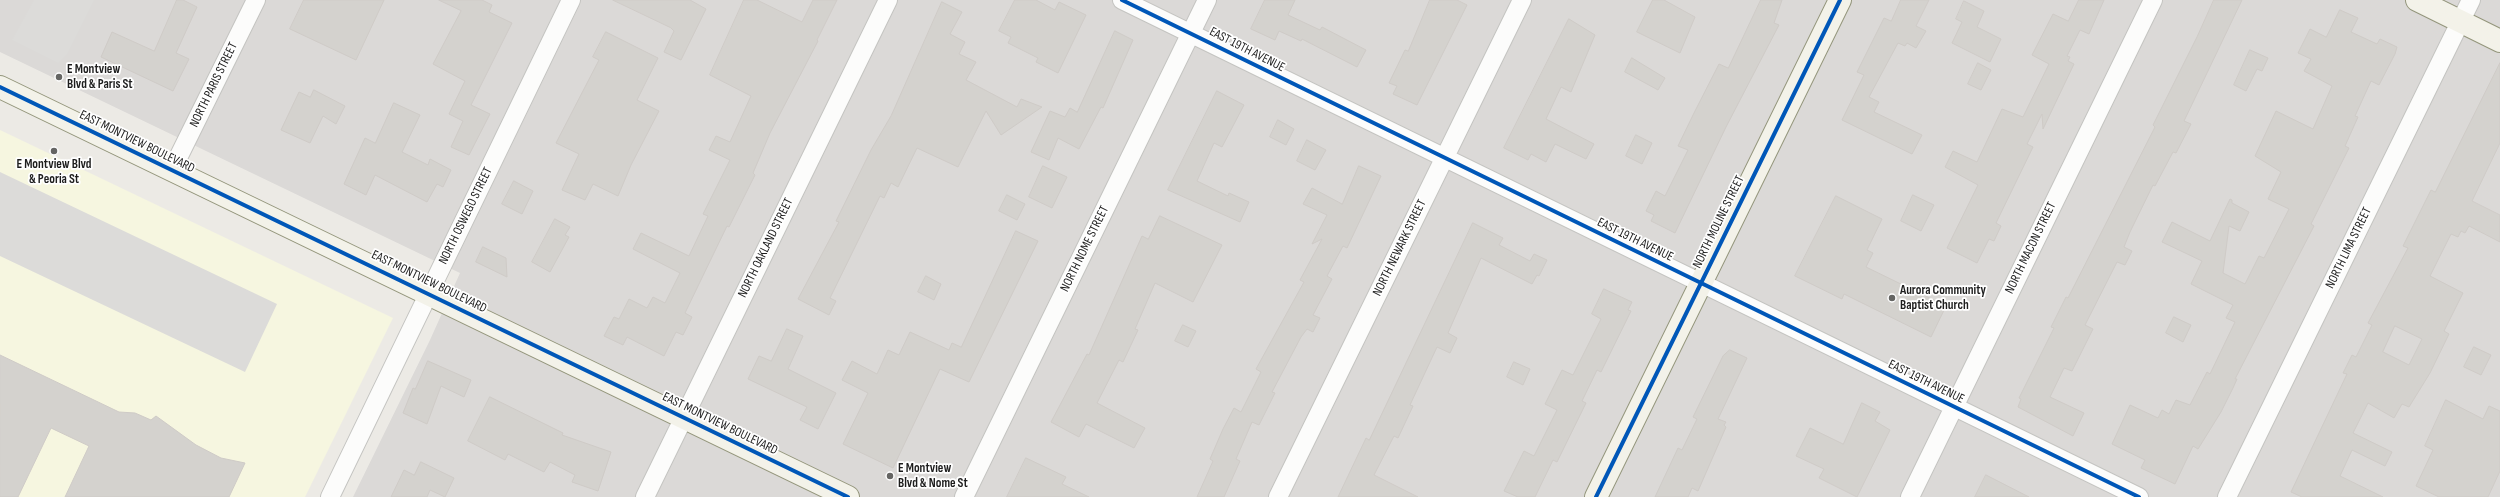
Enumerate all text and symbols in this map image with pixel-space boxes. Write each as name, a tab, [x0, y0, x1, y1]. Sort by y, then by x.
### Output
street label: EAST 19TH AVENUE	[1207, 24, 1287, 76]
street label: NORTH PARIS STREET	[187, 40, 241, 130]
place label: E Montview Blvd & Paris St	[67, 62, 133, 93]
marker: E Montview Blvd & Paris St	[54, 72, 64, 82]
street label: EAST MONTVIEW BOULEVARD	[77, 107, 197, 177]
marker: E Montview Blvd & Peoria St	[49, 146, 59, 156]
place label: E Montview Blvd & Peoria St	[16, 157, 92, 188]
street label: NORTH OSWEGO STREET	[436, 165, 496, 267]
street label: NORTH MOLINE STREET	[1690, 173, 1748, 271]
street label: NORTH OAKLAND STREET	[735, 196, 797, 300]
street label: NORTH NEWARK STREET	[1370, 197, 1430, 299]
street label: NORTH MACON STREET	[2002, 200, 2060, 296]
street label: NORTH NOME STREET	[1057, 203, 1113, 295]
street label: NORTH LIMA STREET	[2323, 205, 2375, 291]
street label: EAST 19TH AVENUE	[1594, 215, 1676, 265]
street label: EAST MONTVIEW BOULEVARD	[369, 247, 489, 317]
place label: Aurora Community Baptist Church	[1900, 283, 1986, 314]
marker: Aurora Community Baptist Church	[1887, 293, 1897, 303]
street label: EAST 19TH AVENUE	[1885, 357, 1967, 407]
street label: EAST MONTVIEW BOULEVARD	[660, 389, 780, 459]
place label: E Montview Blvd & Nome St	[898, 461, 968, 492]
marker: E Montview Blvd & Nome St	[885, 471, 895, 481]

